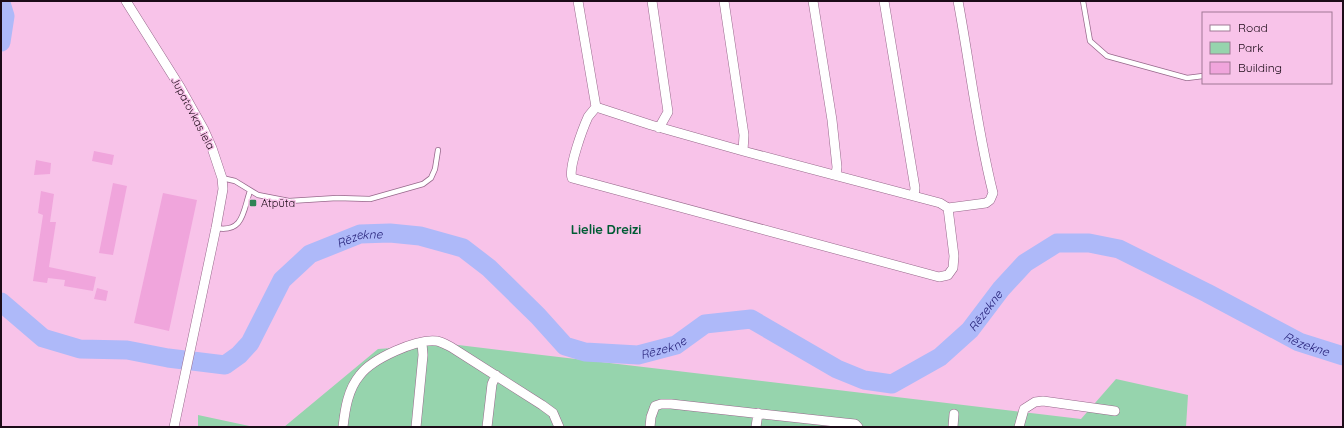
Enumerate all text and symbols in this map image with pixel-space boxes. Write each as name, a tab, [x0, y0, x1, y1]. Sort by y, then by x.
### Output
legend	[1202, 12, 1332, 84]
text: Road	[1238, 20, 1268, 35]
text: Park	[1238, 40, 1263, 55]
text: Building	[1238, 60, 1282, 75]
street label: Jupatovkas iela	[168, 74, 218, 152]
place label: Atpūta	[261, 196, 295, 210]
marker: Atpūta	[248, 198, 258, 208]
district label: Lielie Dreizi	[571, 221, 641, 237]
water label: Rēzekne	[334, 226, 384, 250]
water label: Rēzekne	[964, 286, 1006, 334]
water label: Rēzekne	[1281, 328, 1332, 359]
water label: Rēzekne	[638, 332, 690, 362]

